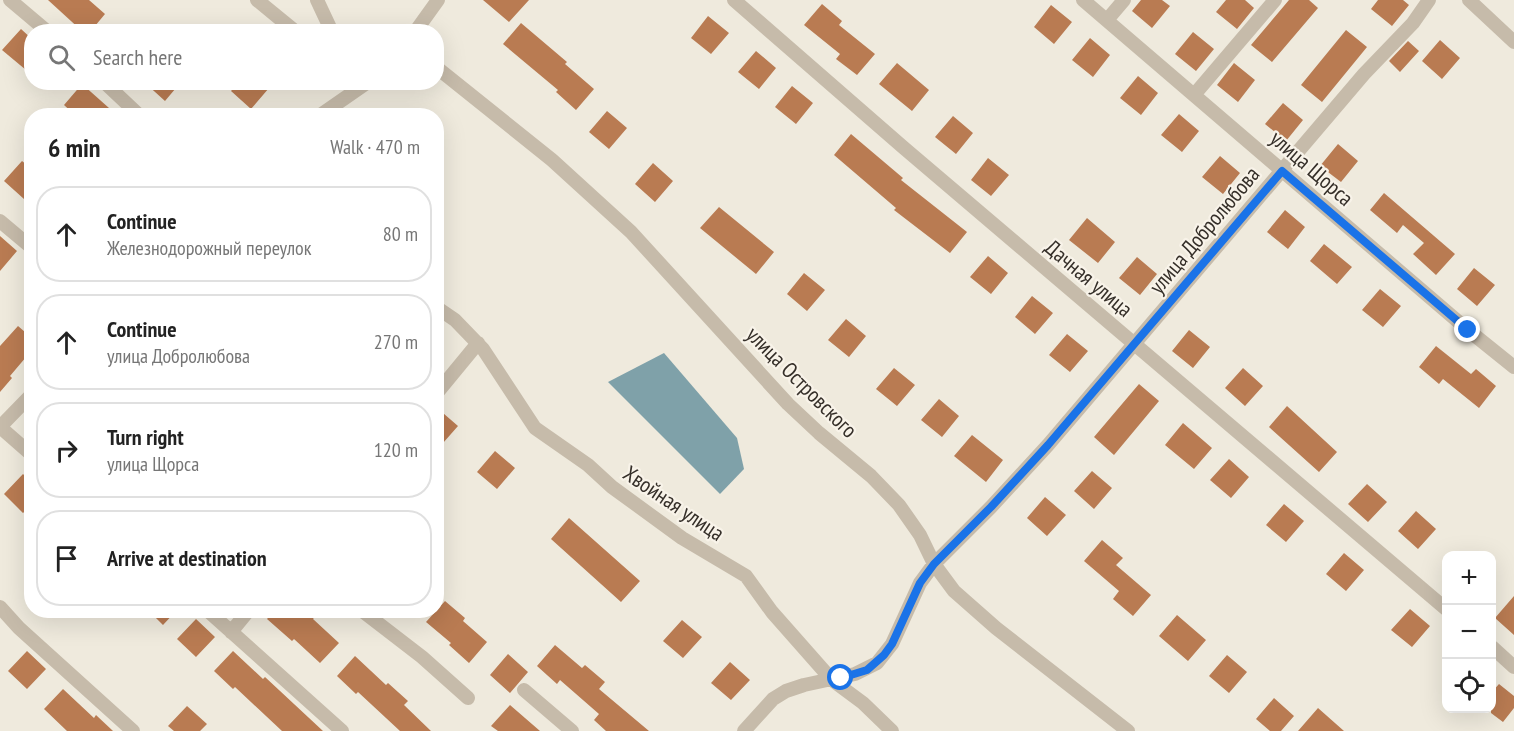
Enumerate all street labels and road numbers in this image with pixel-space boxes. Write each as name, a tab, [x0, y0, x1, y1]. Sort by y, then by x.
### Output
street label: улица Щорса	[1265, 124, 1359, 212]
street label: улица Добролюбова	[1143, 161, 1265, 299]
street label: Дачная улица	[1039, 233, 1139, 323]
street label: улица Островского	[741, 321, 863, 443]
street label: Хвойная улица	[618, 459, 730, 547]

